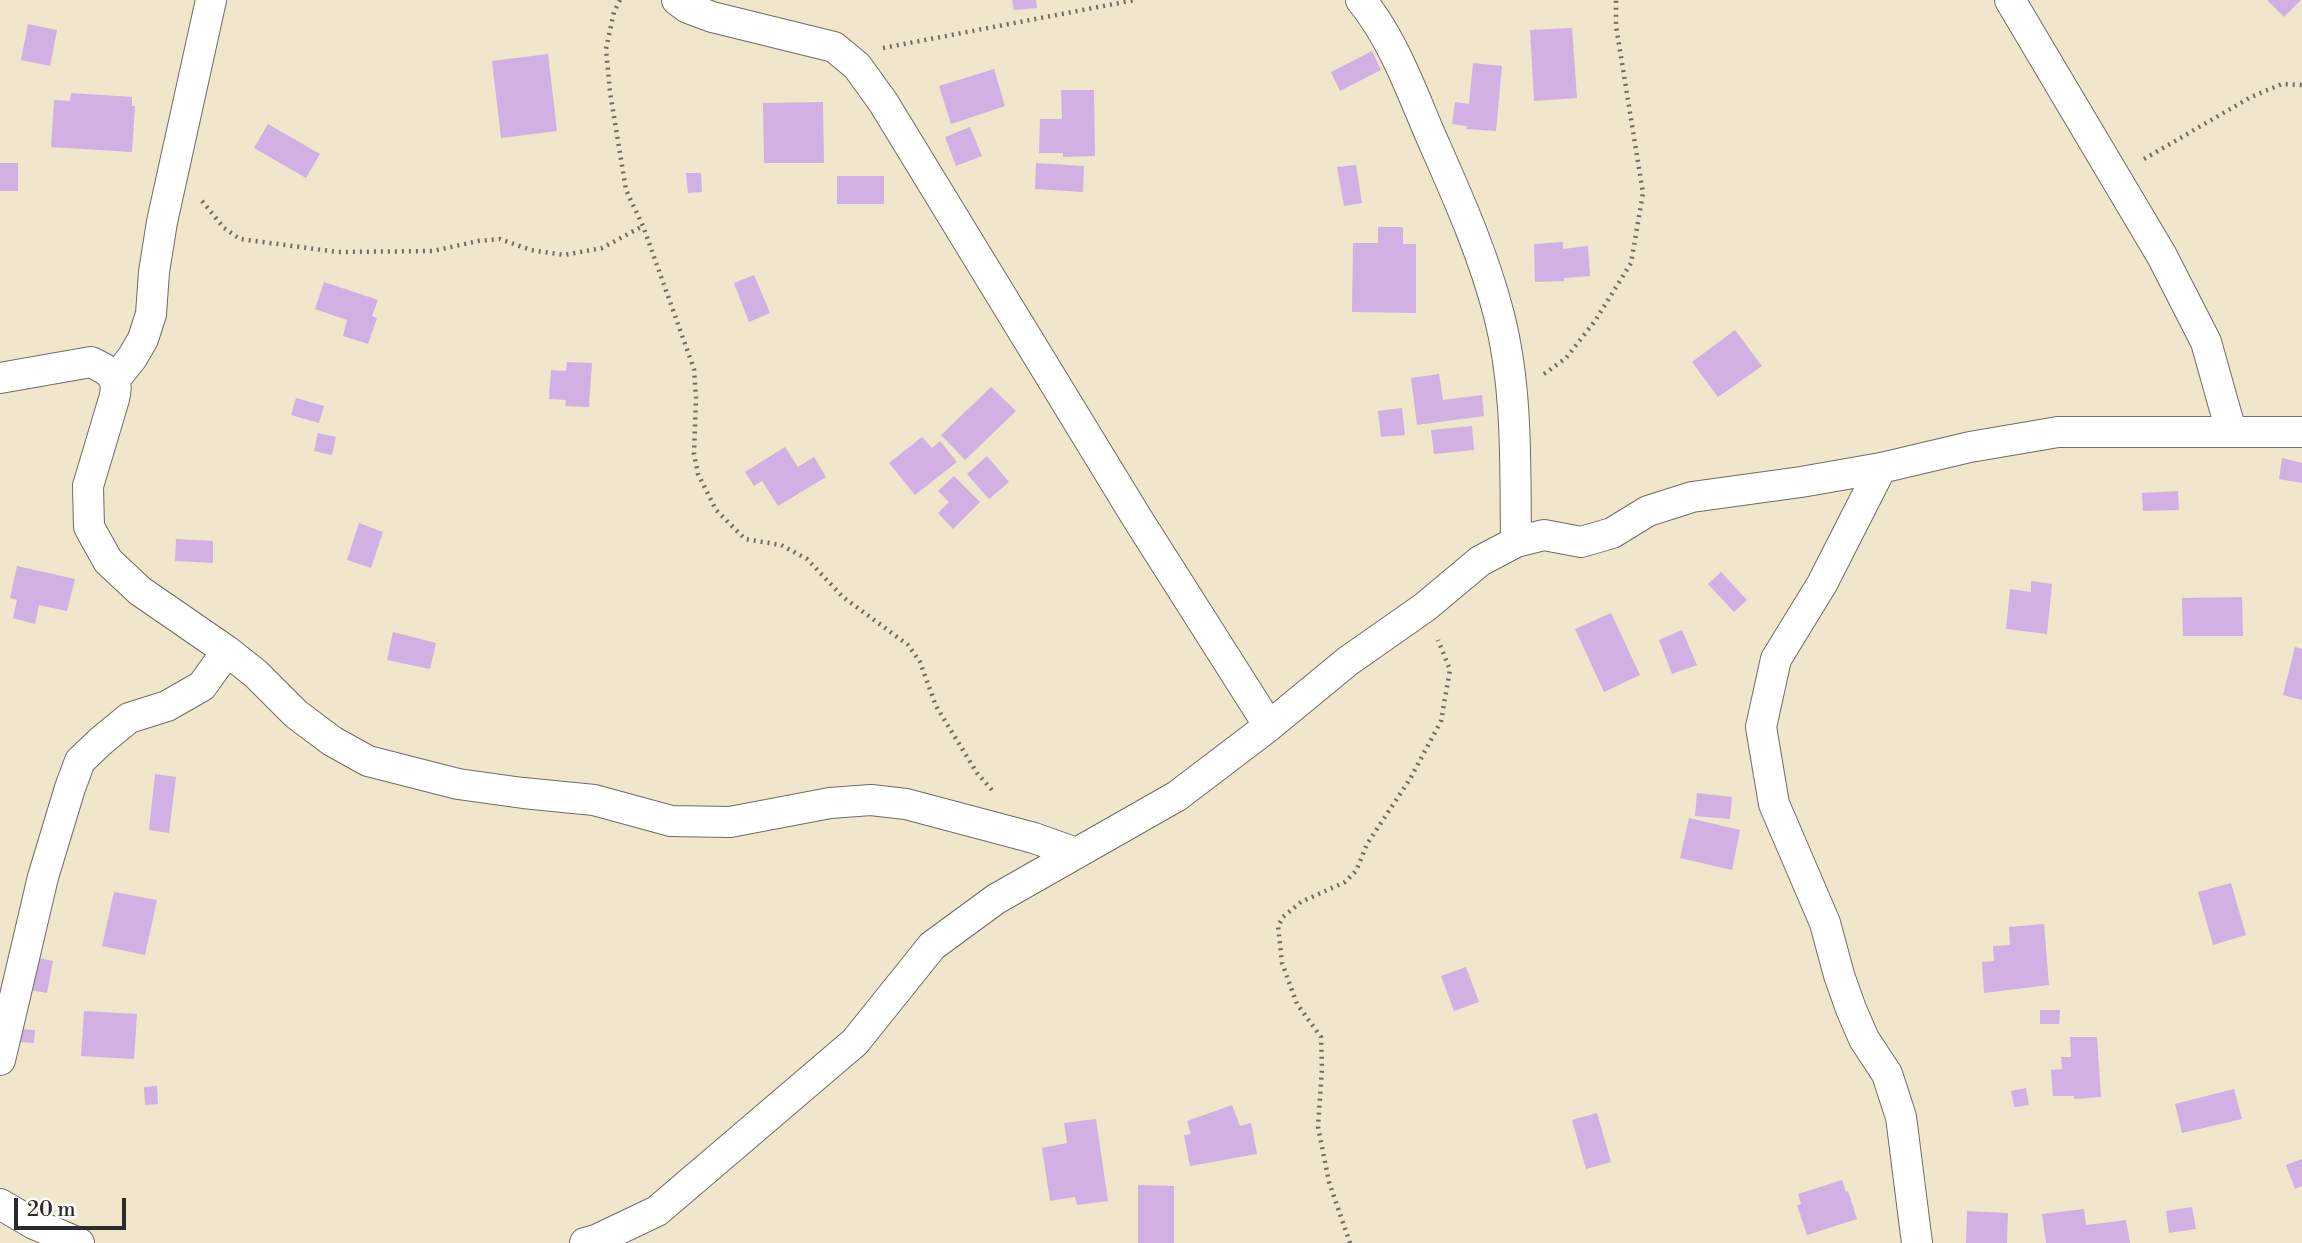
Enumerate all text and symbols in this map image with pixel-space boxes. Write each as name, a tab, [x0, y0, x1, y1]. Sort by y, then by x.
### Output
scale bar	[18, 1184, 130, 1228]
text: 20 m	[27, 1197, 76, 1223]

